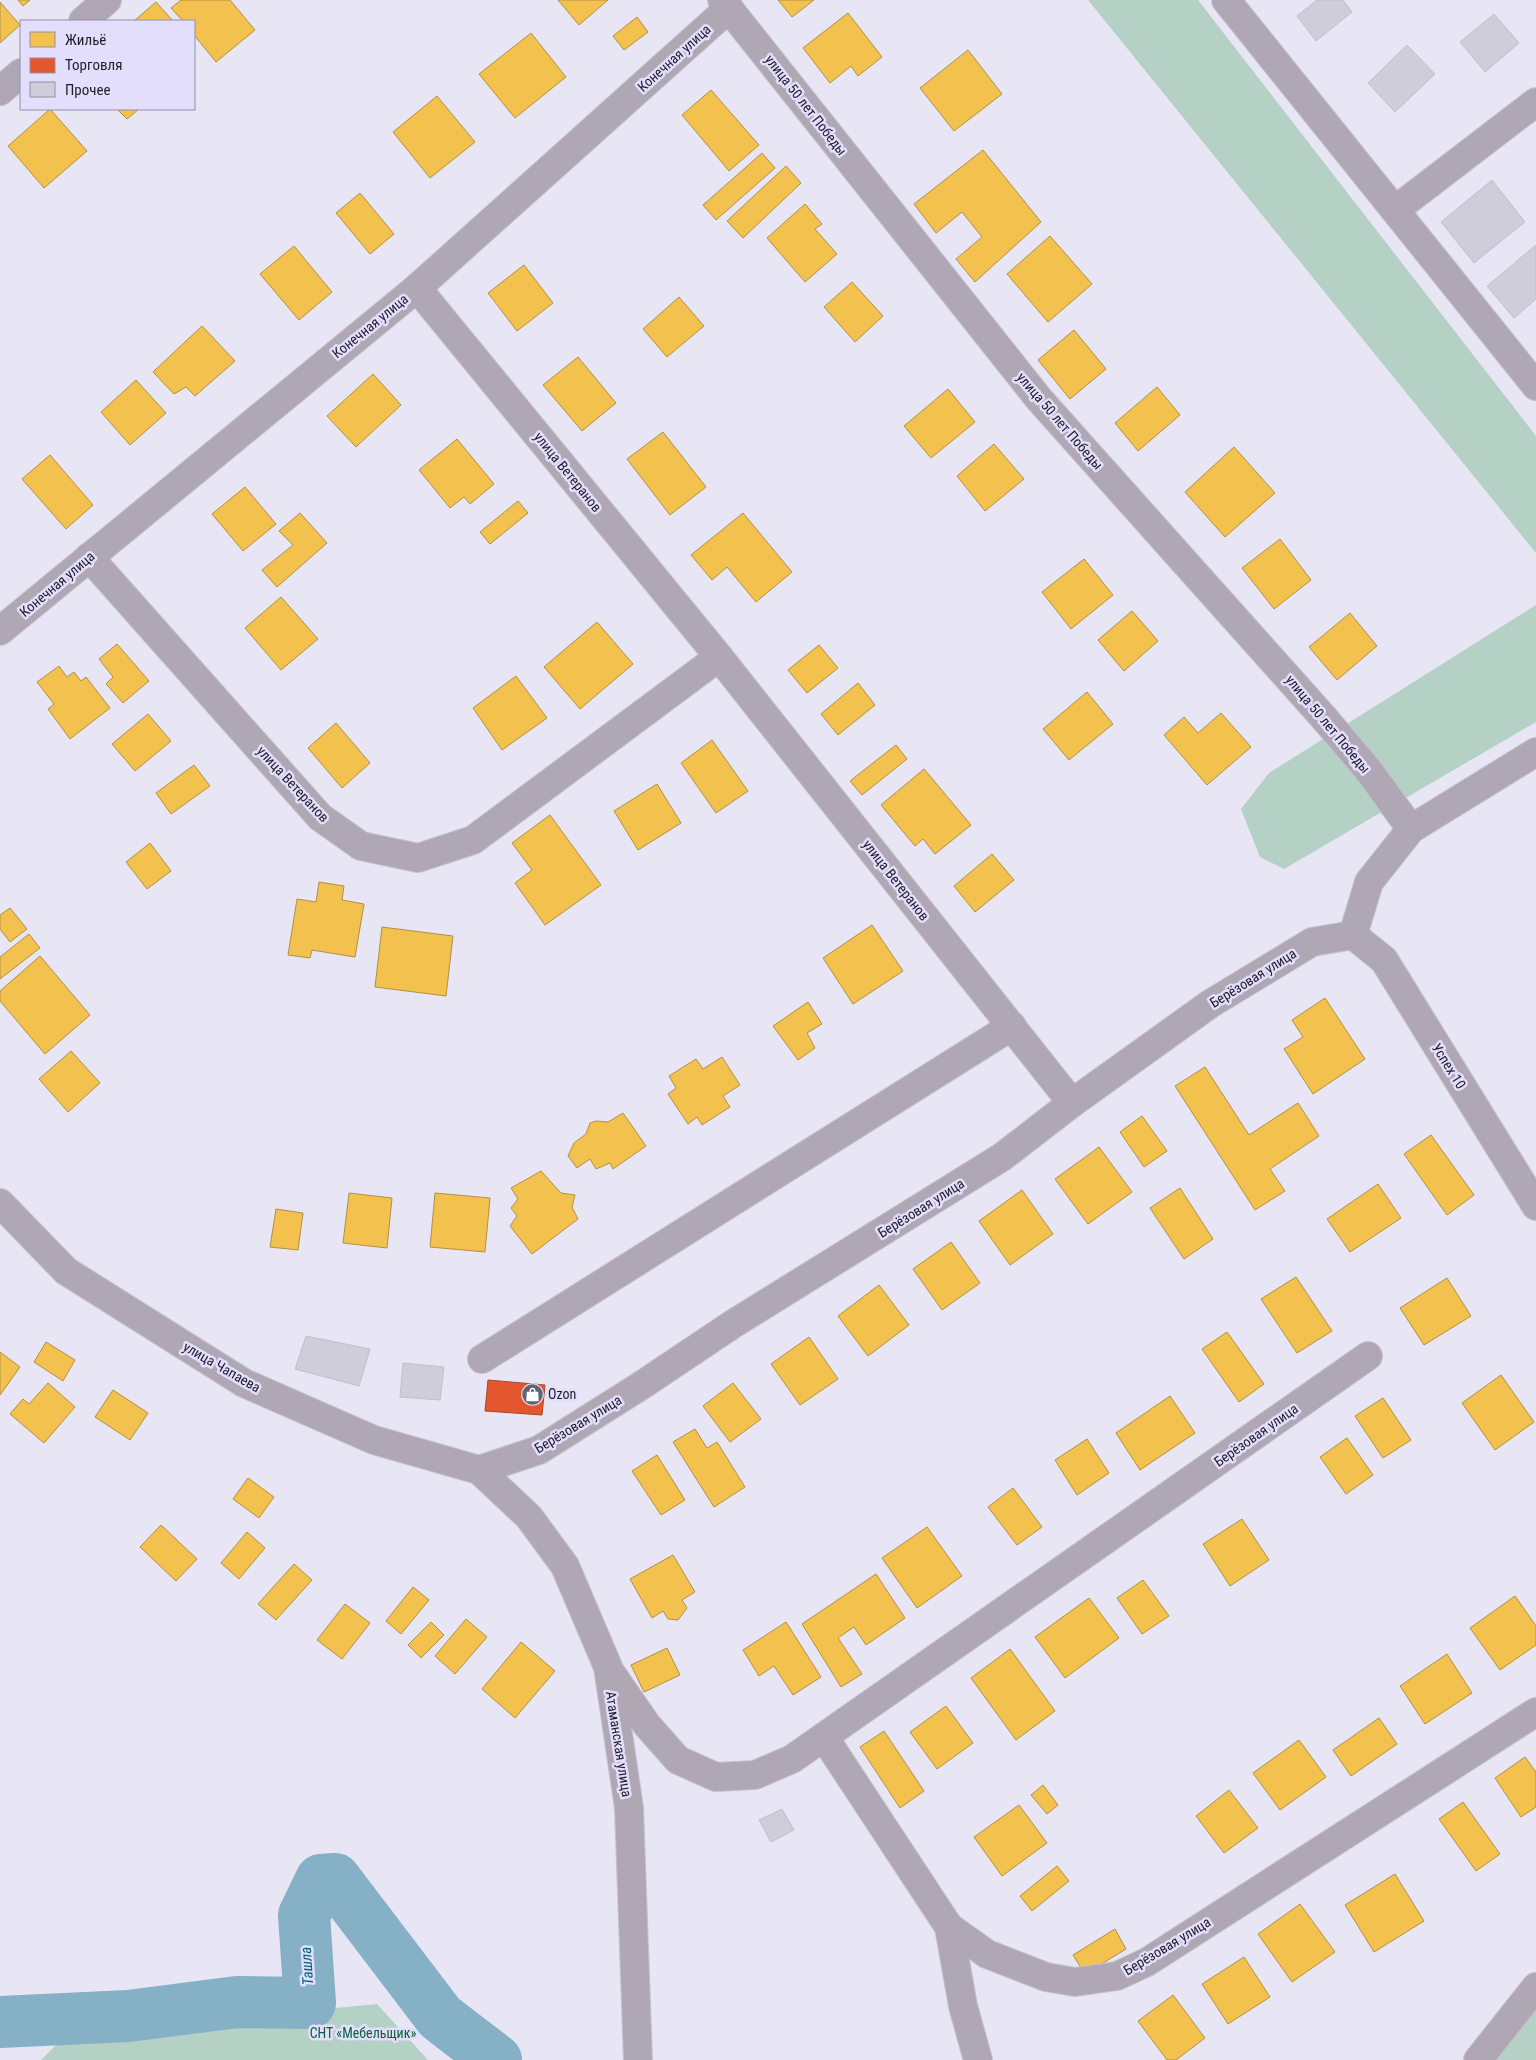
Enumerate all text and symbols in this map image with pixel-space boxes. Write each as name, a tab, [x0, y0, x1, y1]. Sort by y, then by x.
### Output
legend	[20, 20, 195, 110]
street label: Конечная улица	[634, 21, 714, 95]
text: Жильё	[65, 31, 106, 49]
street label: улица 50 лет Победы	[762, 52, 850, 158]
text: Торговля	[65, 56, 122, 74]
text: Прочее	[65, 81, 111, 99]
street label: Конечная улица	[329, 291, 411, 361]
street label: улица 50 лет Победы	[1014, 369, 1106, 473]
street label: улица Ветеранов	[531, 429, 605, 515]
street label: Конечная улица	[16, 548, 98, 620]
street label: улица 50 лет Победы	[1282, 672, 1374, 776]
street label: улица Ветеранов	[254, 743, 332, 825]
street label: улица Ветеранов	[860, 836, 932, 924]
street label: Берёзовая улица	[1207, 945, 1299, 1011]
street label: Успех 10	[1429, 1040, 1469, 1092]
street label: Берёзовая улица	[875, 1175, 967, 1241]
street label: улица Чапаева	[181, 1338, 263, 1396]
shop icon: Ozon	[520, 1382, 544, 1406]
place label: Ozon	[548, 1386, 576, 1402]
street label: Берёзовая улица	[532, 1392, 624, 1456]
street label: Берёзовая улица	[1211, 1400, 1301, 1470]
street label: Атаманская улица	[603, 1690, 635, 1798]
street label: Берёзовая улица	[1121, 1914, 1213, 1978]
water label: Ташла	[297, 1946, 317, 1986]
park label: СНТ «Мебельщик»	[310, 2025, 416, 2041]

